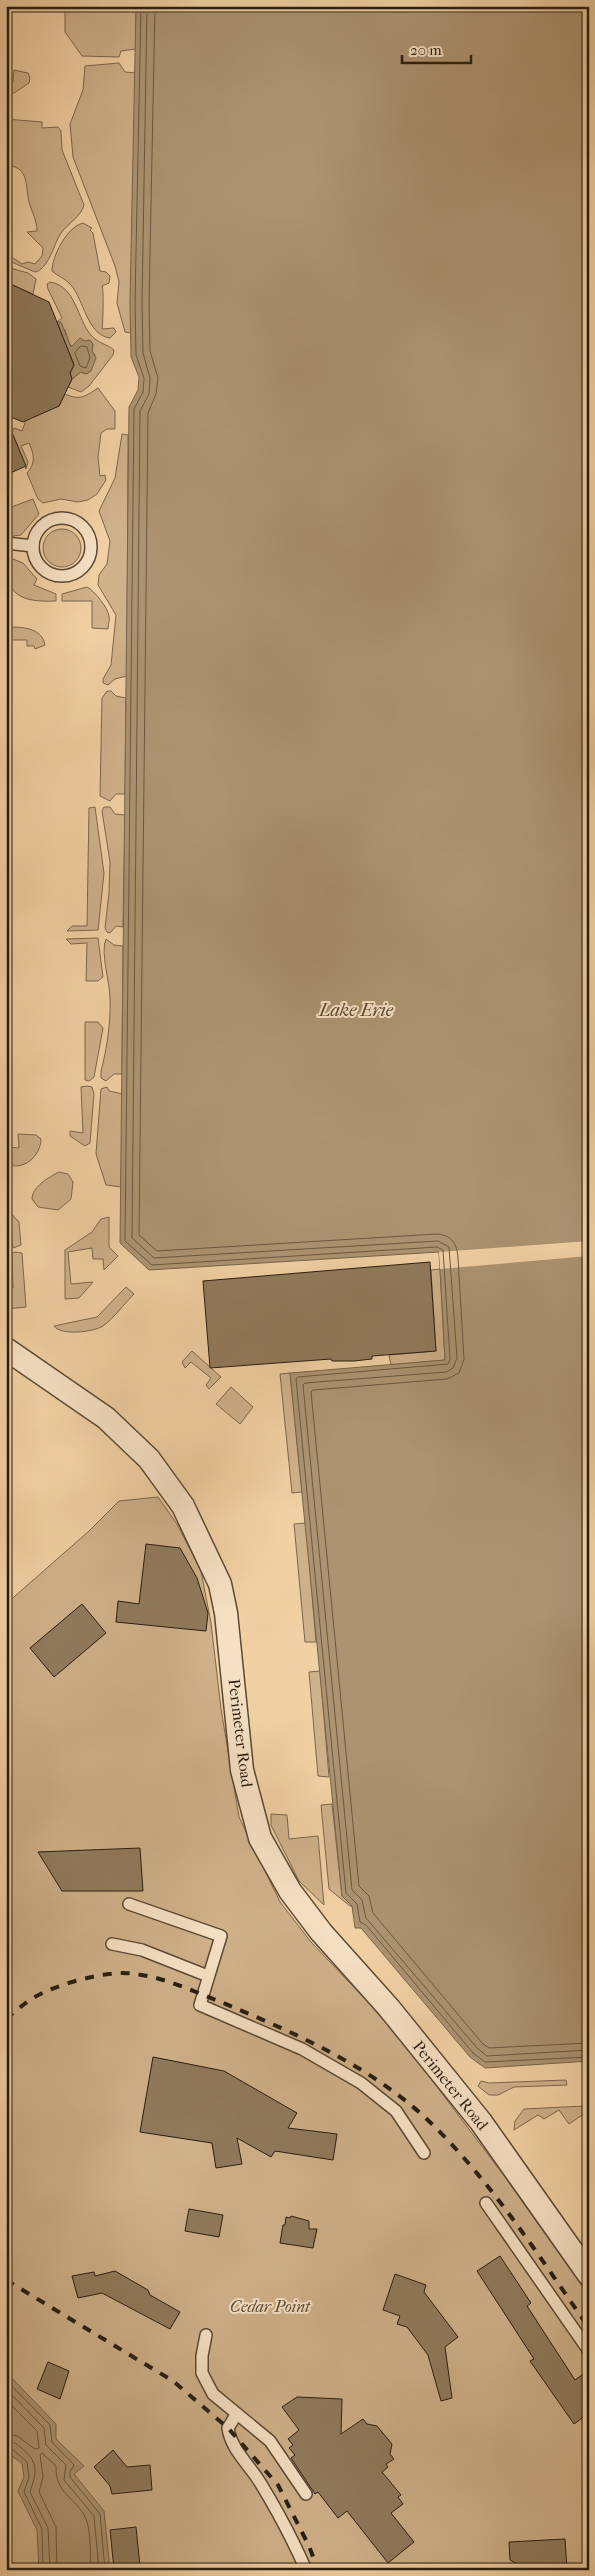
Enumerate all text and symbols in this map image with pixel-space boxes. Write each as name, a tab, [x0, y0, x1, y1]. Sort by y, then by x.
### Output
scale bar	[402, 32, 471, 64]
text: 20 m	[410, 41, 442, 59]
water label: Lake Erie	[317, 1000, 394, 1021]
street label: Perimeter Road	[224, 1678, 257, 1789]
street label: Perimeter Road	[409, 2037, 493, 2134]
park label: Cedar Point	[230, 2297, 311, 2316]

